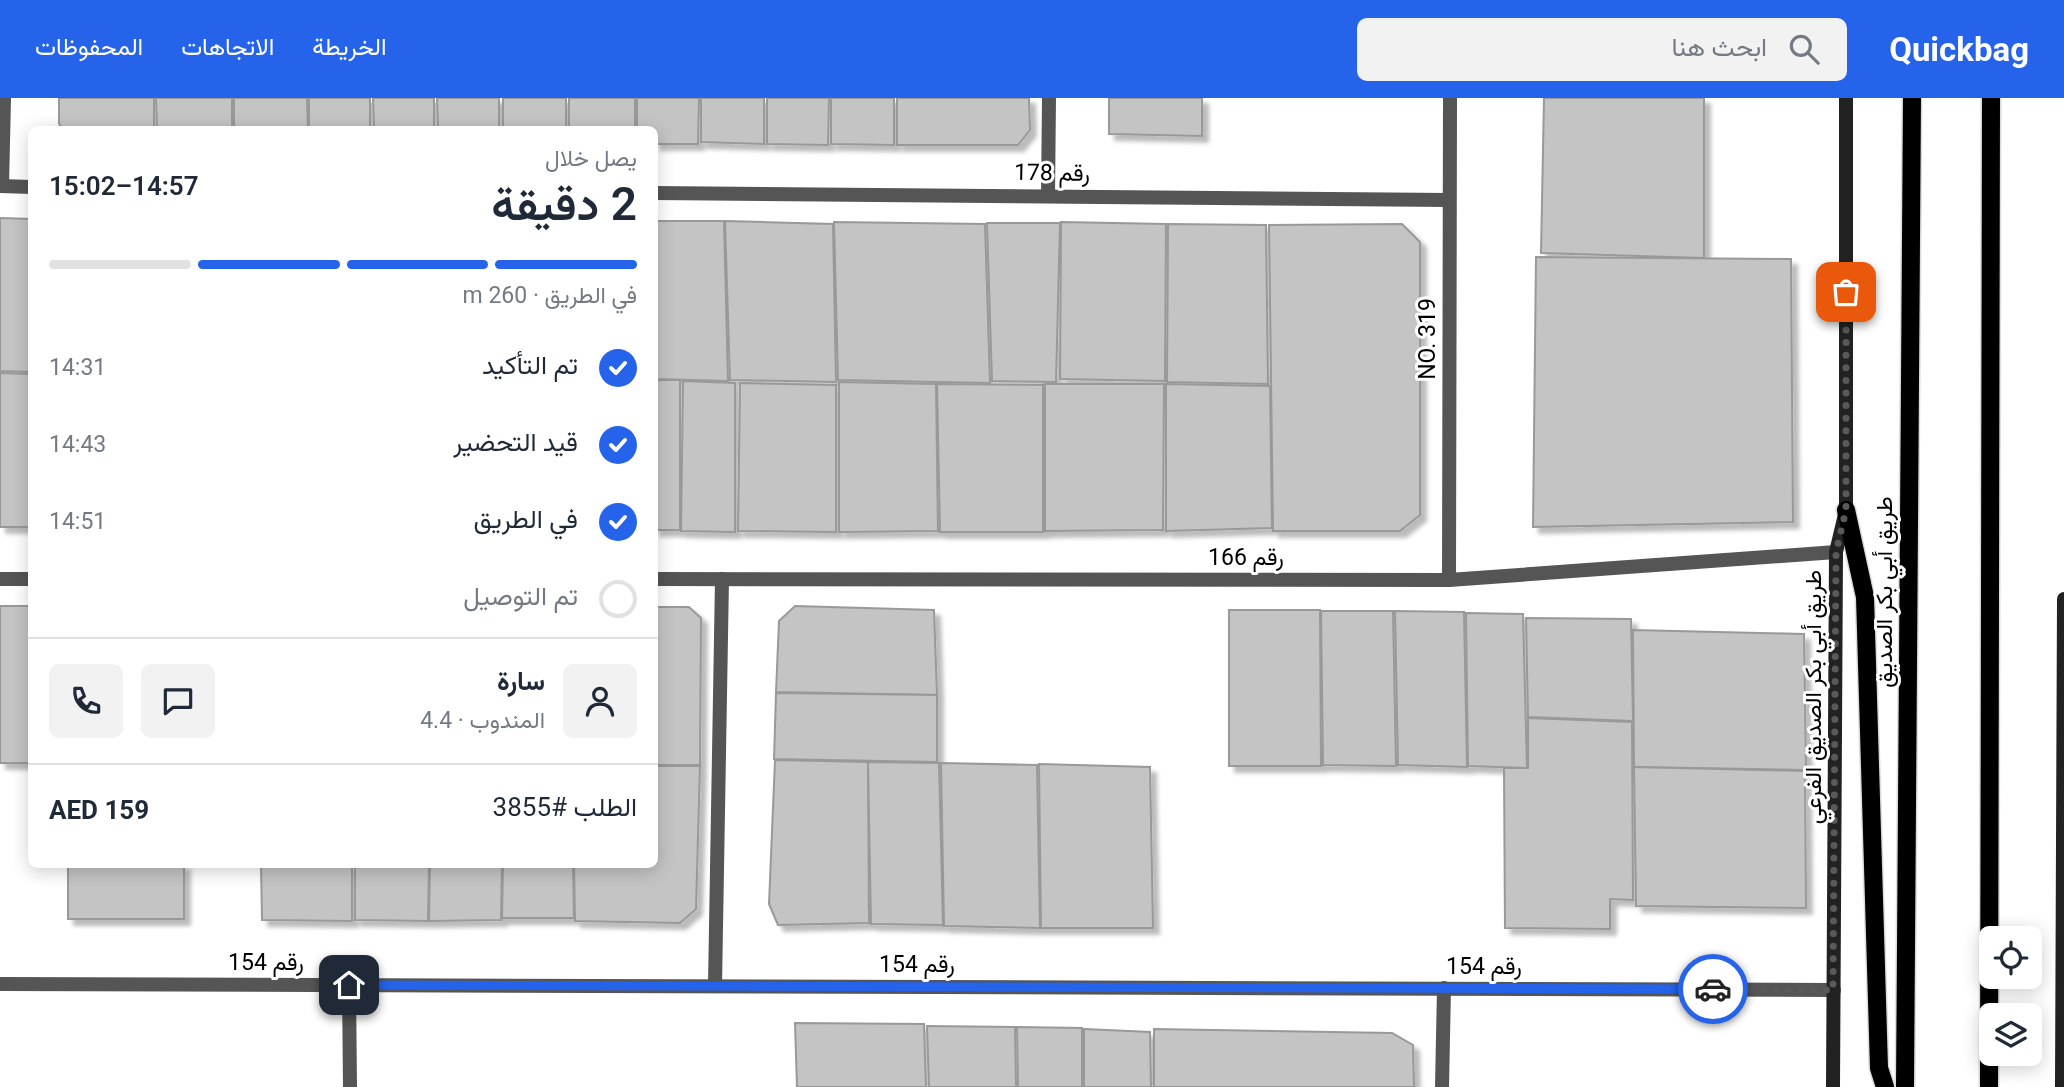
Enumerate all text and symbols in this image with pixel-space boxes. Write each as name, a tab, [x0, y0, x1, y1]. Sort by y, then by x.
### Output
search box	[1357, 18, 1847, 81]
icon: search	[1785, 30, 1823, 68]
text: Quickbag	[1889, 30, 2029, 69]
text: ابحث هنا	[1671, 32, 1767, 62]
text: المحفوظات	[35, 33, 143, 61]
text: الاتجاهات	[181, 33, 274, 61]
text: الخريطة	[312, 33, 387, 61]
text: يصل خلال	[545, 145, 637, 172]
street label: رقم 178	[1014, 159, 1090, 188]
text: 14:57–15:02	[49, 171, 199, 201]
text: 2 دقيقة	[491, 177, 637, 231]
pin	[1816, 262, 1876, 322]
icon: bag	[1827, 273, 1865, 311]
text: في الطريق · 260 m	[463, 282, 637, 309]
street label: NO. 319	[1414, 298, 1441, 380]
icon: check	[599, 349, 637, 387]
text: تم التأكيد	[482, 350, 578, 380]
text: 14:31	[49, 354, 106, 381]
icon: check	[599, 426, 637, 464]
text: قيد التحضير	[453, 427, 578, 457]
text: 14:43	[49, 431, 106, 458]
street label: طريق أبي بكر الصديق	[1871, 496, 1903, 688]
icon: check	[599, 503, 637, 541]
text: في الطريق	[474, 504, 578, 534]
text: 14:51	[49, 508, 106, 535]
street label: رقم 166	[1208, 544, 1284, 572]
street label: طريق أبي بكر الصديق الفرعي	[1800, 570, 1832, 824]
text: تم التوصيل	[463, 581, 578, 611]
button: phone	[49, 664, 123, 738]
button: chat	[141, 664, 215, 738]
button: person	[563, 664, 637, 738]
text: سارة	[497, 666, 545, 696]
text: المندوب · 4.4	[420, 707, 545, 734]
text: الطلب #3855	[493, 792, 637, 822]
text: AED 159	[49, 795, 149, 825]
map controls	[1979, 926, 2042, 1066]
button: locate	[1979, 926, 2042, 989]
street label: رقم 154	[228, 949, 304, 977]
street label: رقم 154	[879, 951, 955, 979]
street label: رقم 154	[1446, 953, 1522, 981]
courier	[1678, 954, 1748, 1024]
pin	[319, 955, 379, 1015]
icon: home	[330, 966, 368, 1004]
icon: car	[1694, 970, 1732, 1008]
button: layers	[1979, 1003, 2042, 1066]

